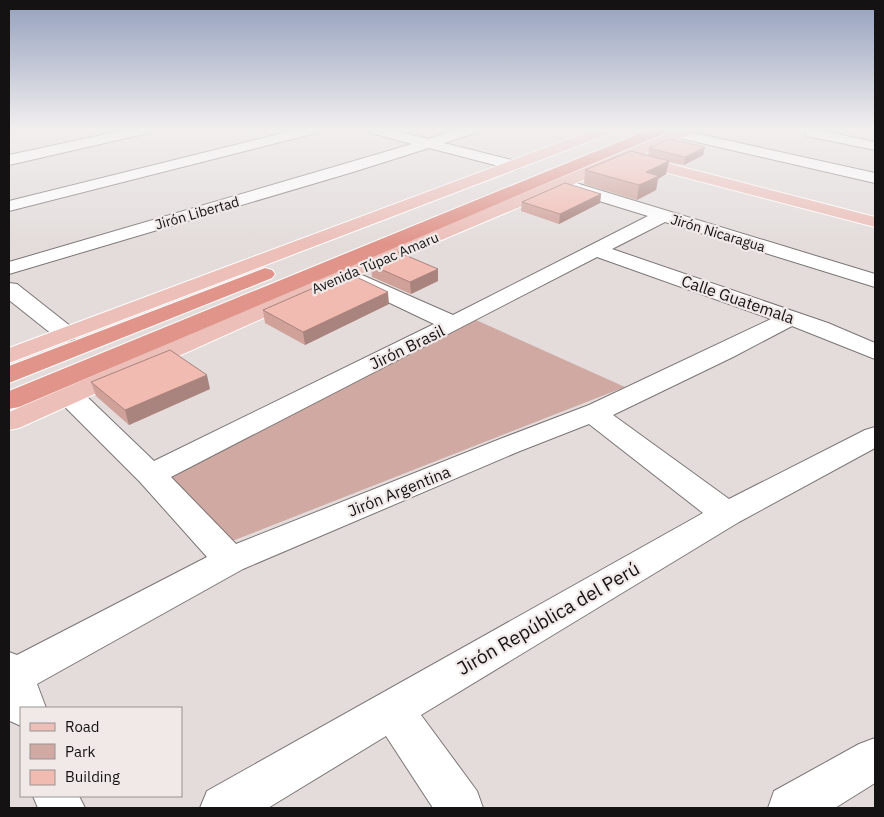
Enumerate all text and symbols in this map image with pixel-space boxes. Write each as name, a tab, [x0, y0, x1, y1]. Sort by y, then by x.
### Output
street label: Jirón Libertad	[153, 192, 241, 234]
street label: Jirón Nicaragua	[668, 210, 768, 256]
street label: Avenida Túpac Amaru	[309, 228, 441, 298]
street label: Calle Guatemala	[679, 270, 798, 328]
street label: Jirón Brasil	[366, 320, 448, 374]
street label: Jirón Argentina	[345, 461, 454, 521]
street label: Jirón República del Perú	[452, 556, 644, 680]
legend	[20, 707, 182, 797]
text: Road	[65, 717, 100, 736]
text: Park	[65, 742, 95, 761]
text: Building	[65, 767, 120, 786]

